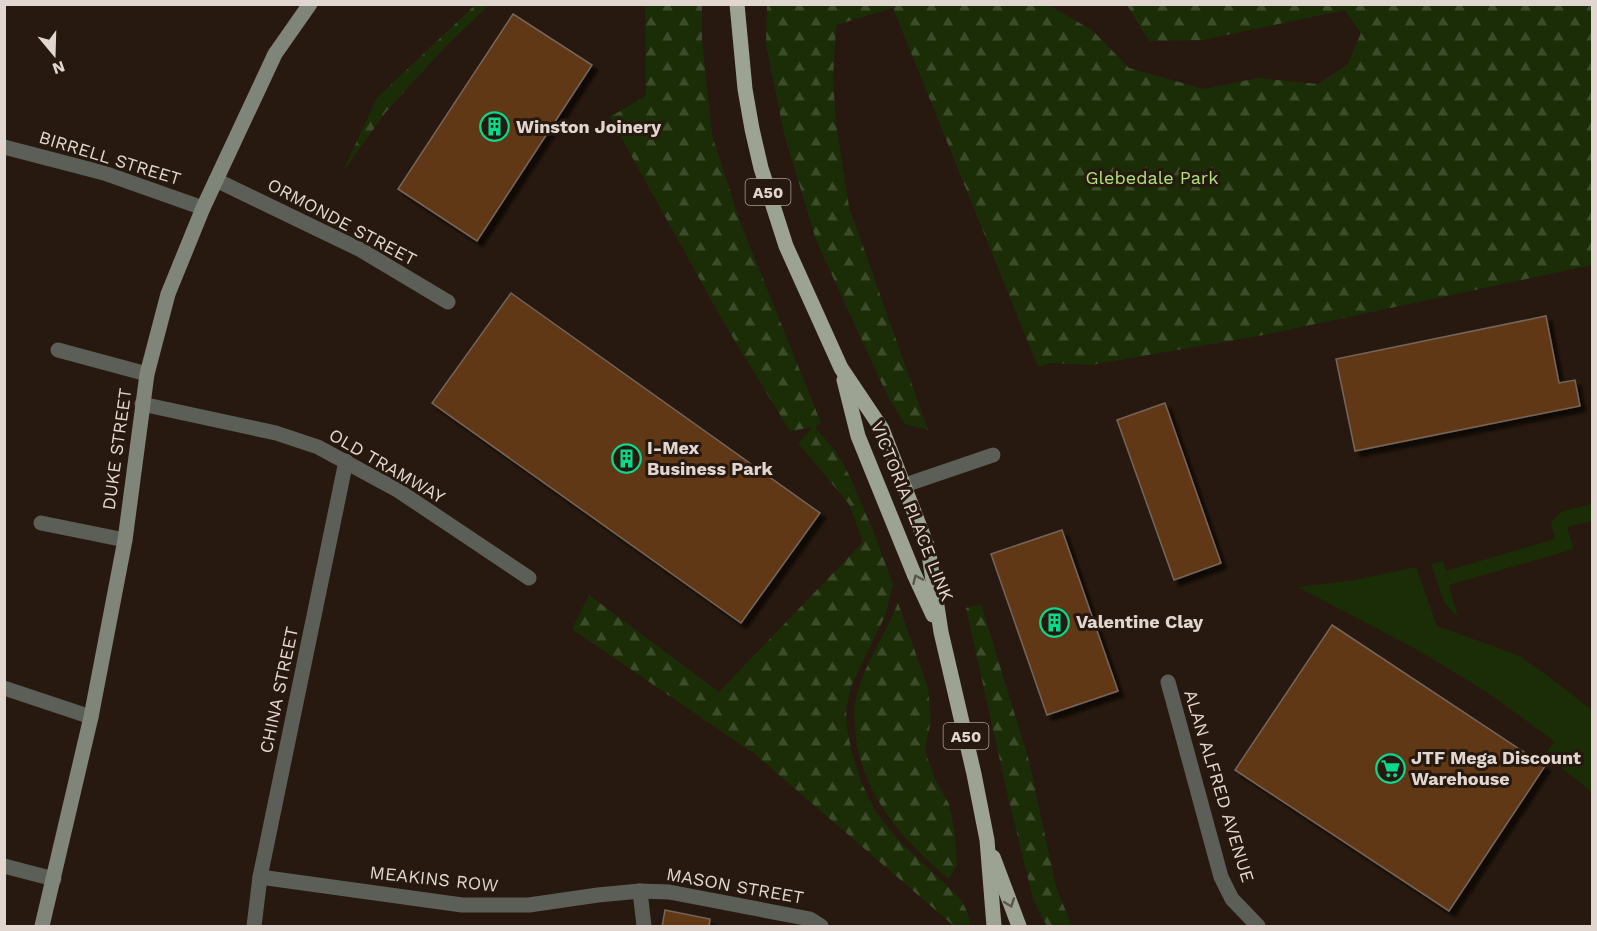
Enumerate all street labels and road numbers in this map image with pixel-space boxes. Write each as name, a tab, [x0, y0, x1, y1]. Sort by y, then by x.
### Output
street label: BIRRELL STREET	[37, 126, 184, 189]
street label: ORMONDE STREET	[264, 173, 420, 270]
road number: A50	[746, 179, 790, 205]
street label: DUKE STREET	[98, 387, 135, 511]
street label: VICTORIA PLACE LINK	[867, 418, 958, 604]
street label: OLD TRAMWAY	[325, 424, 450, 508]
street label: CHINA STREET	[255, 624, 302, 755]
street label: ALAN ALFRED AVENUE	[1180, 687, 1259, 885]
road number: A50	[944, 723, 988, 749]
street label: MEAKINS ROW	[369, 861, 499, 896]
street label: MASON STREET	[665, 863, 806, 908]

